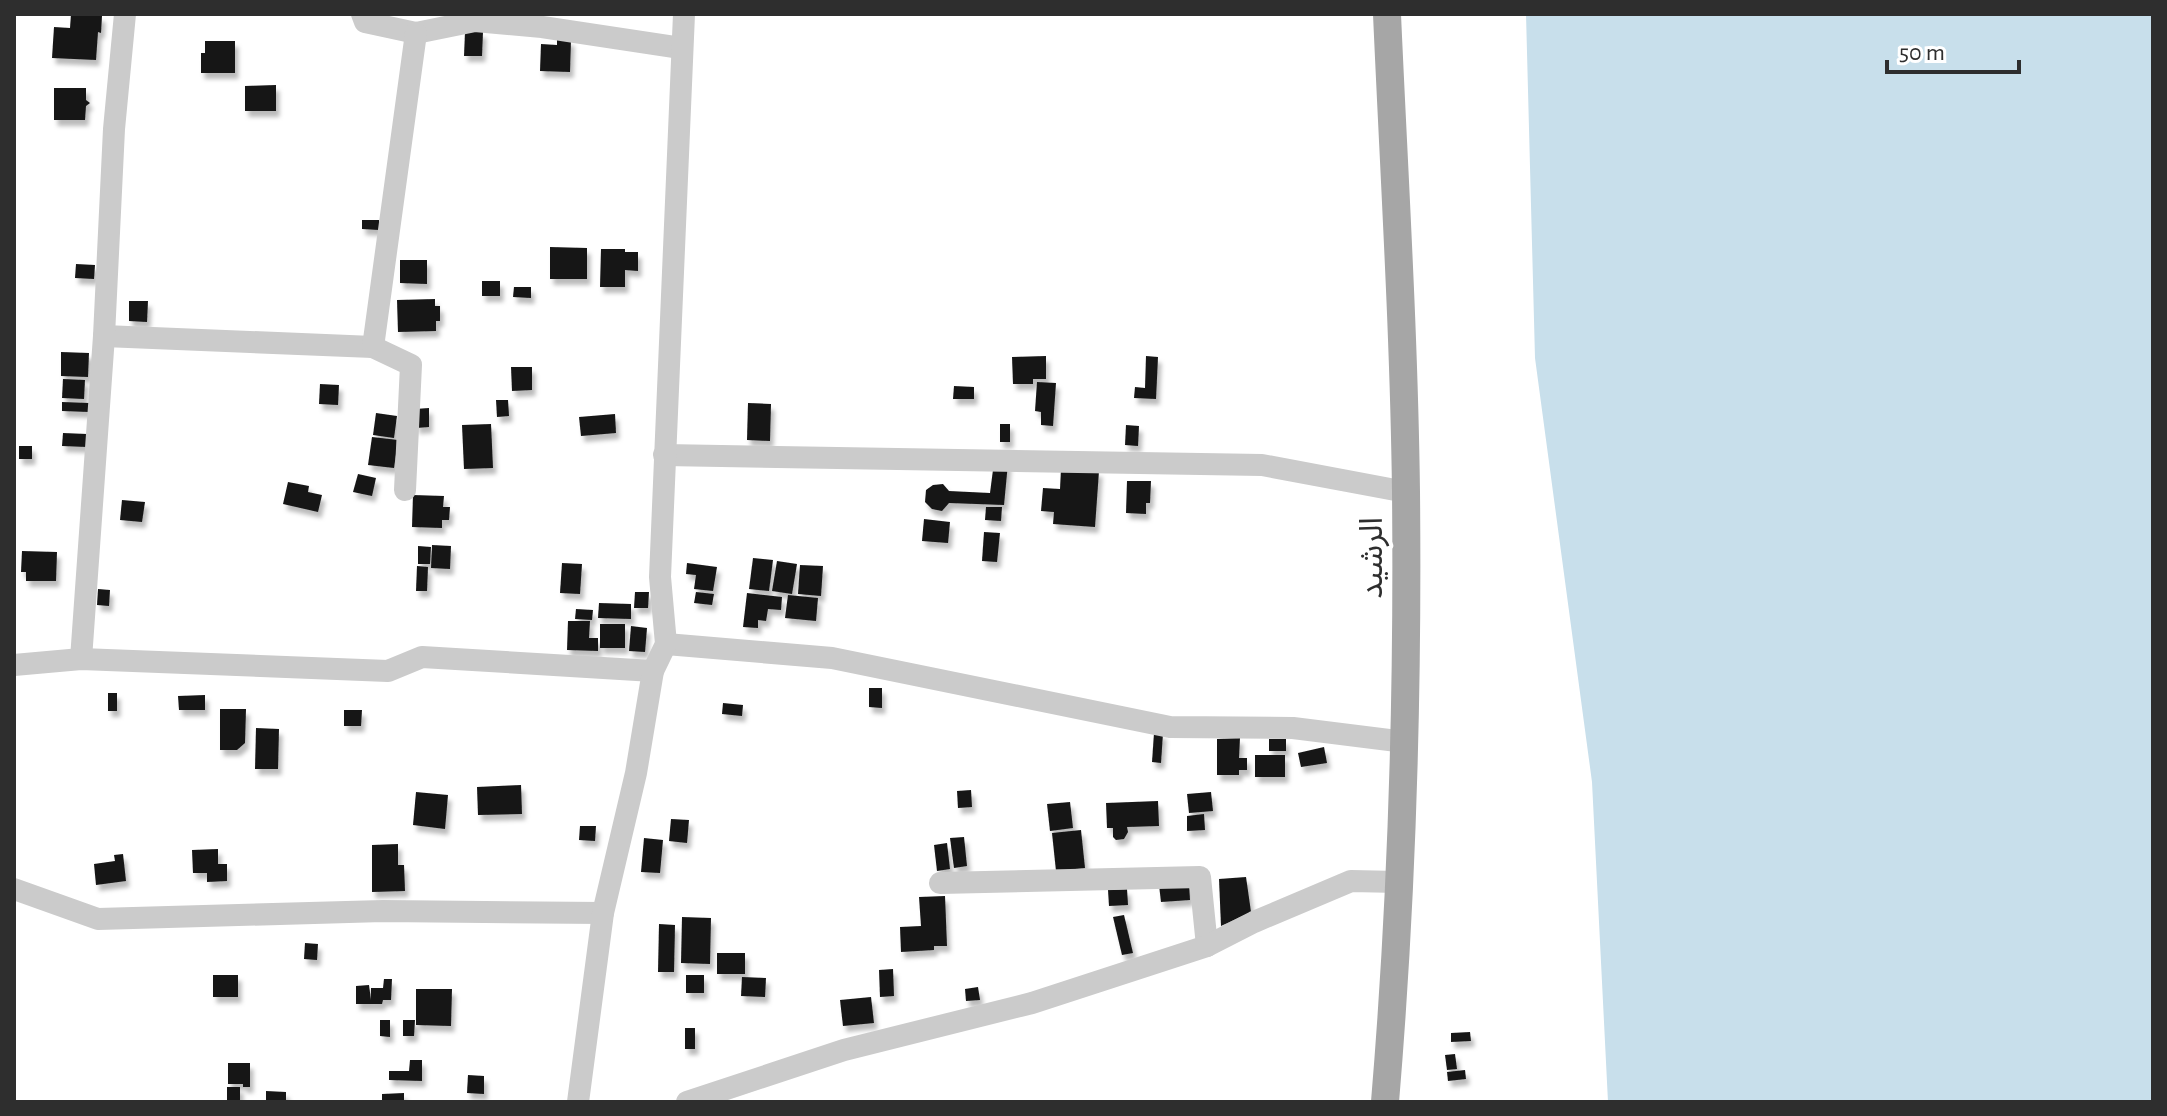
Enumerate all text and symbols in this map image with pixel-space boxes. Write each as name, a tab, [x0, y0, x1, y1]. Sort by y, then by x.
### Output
scale bar	[1887, 24, 2019, 74]
text: 50 m	[1899, 41, 1945, 65]
street label: الرشيد	[1356, 517, 1390, 599]

